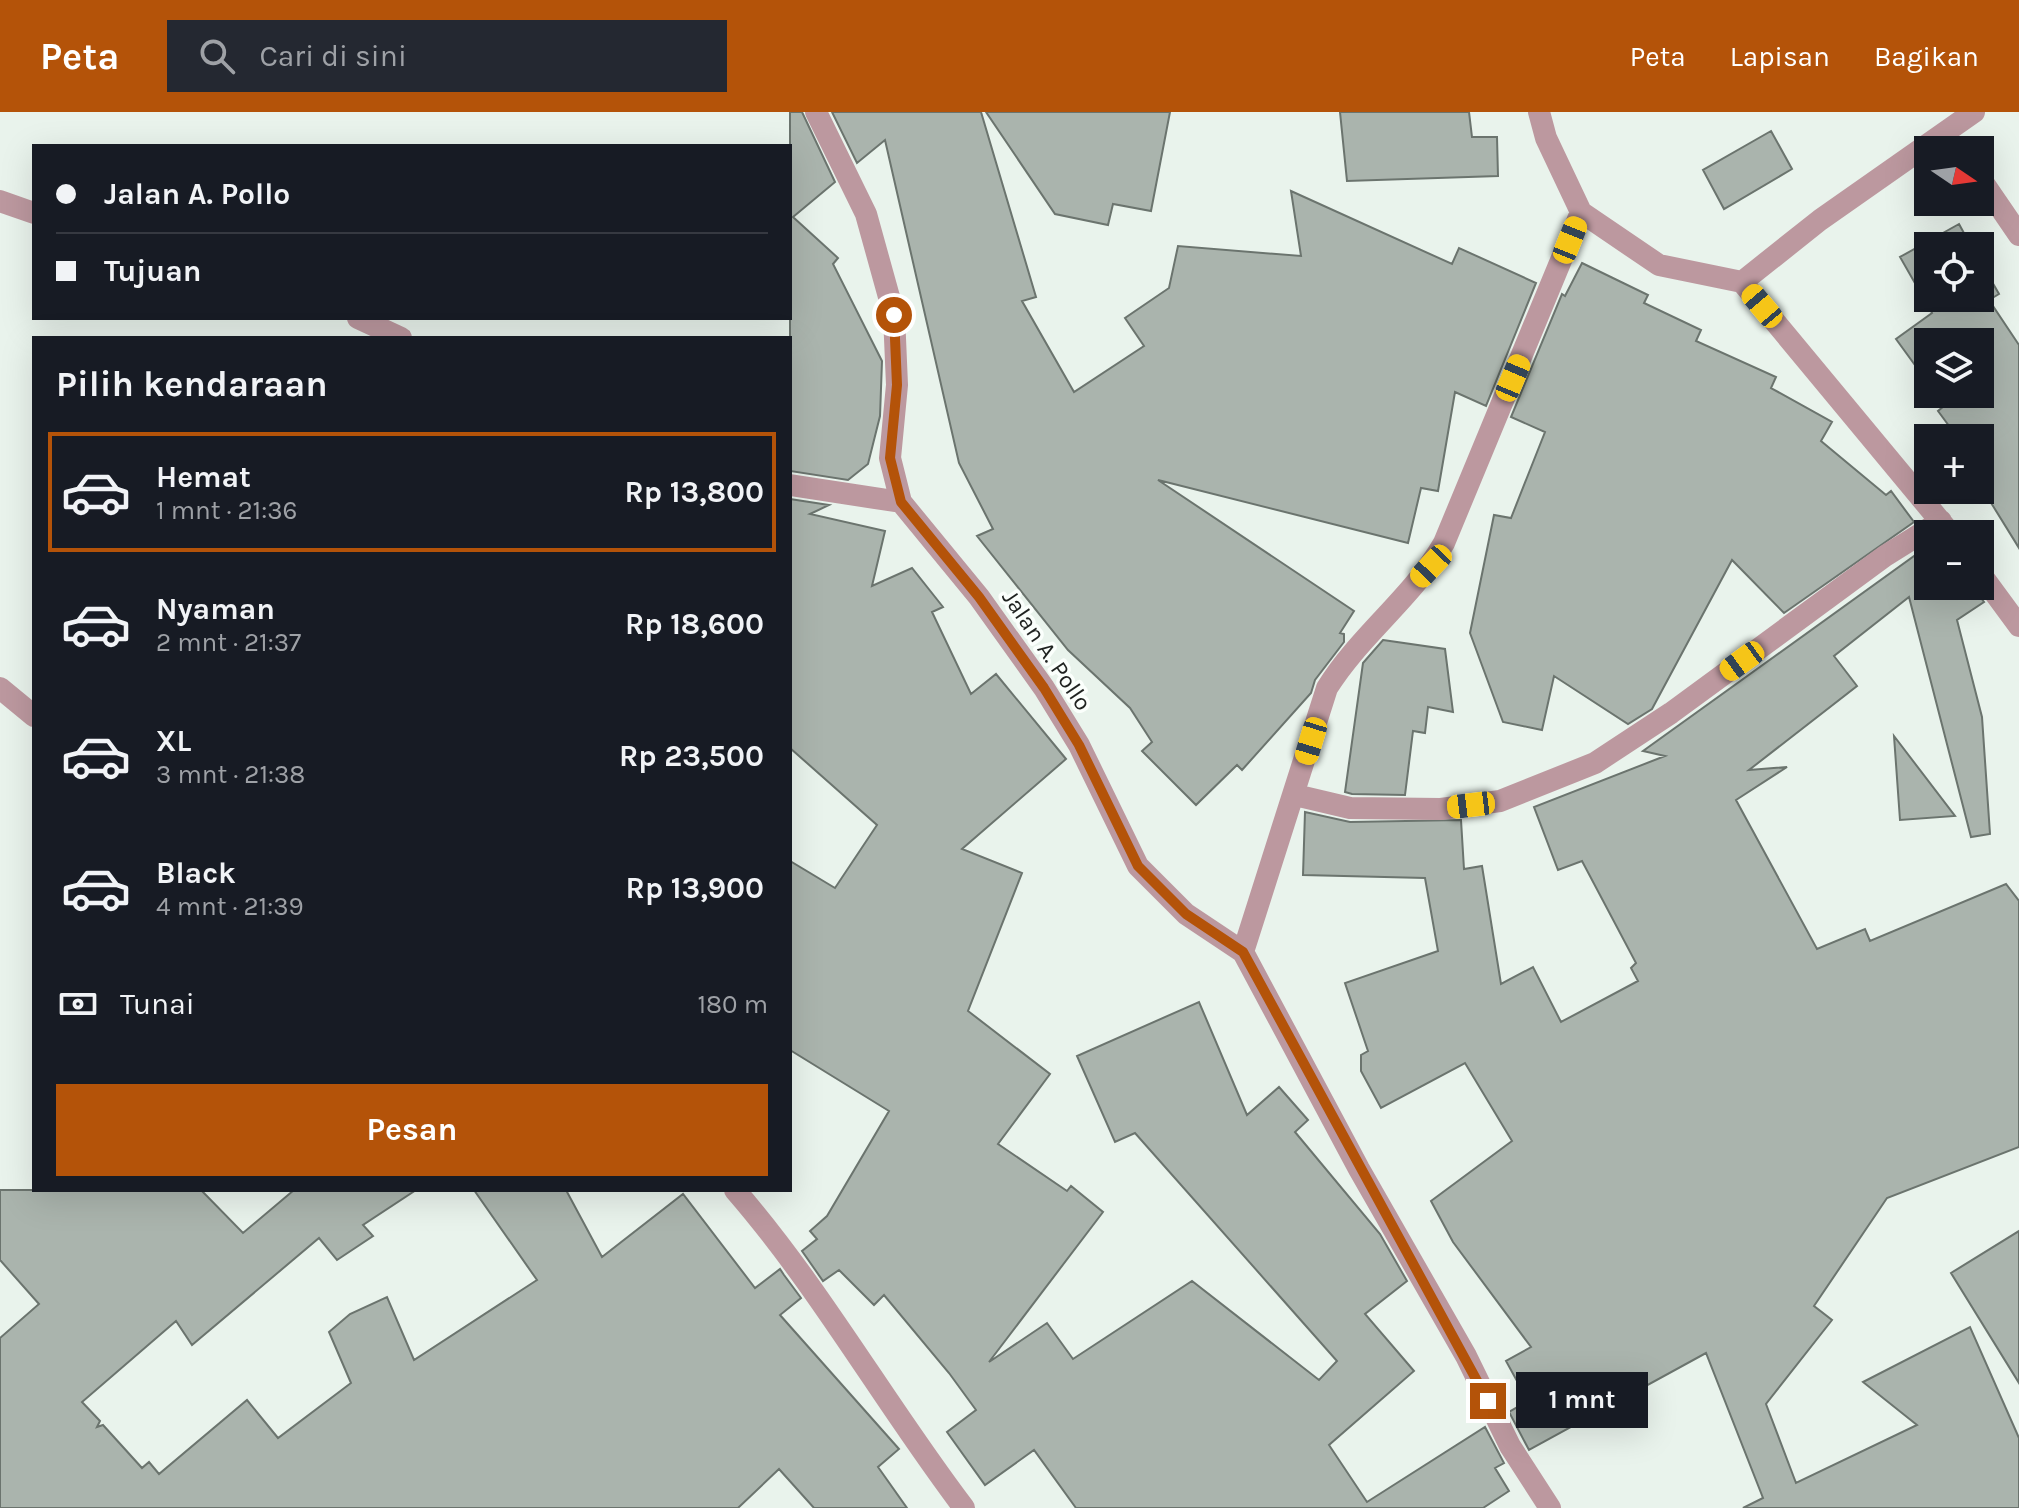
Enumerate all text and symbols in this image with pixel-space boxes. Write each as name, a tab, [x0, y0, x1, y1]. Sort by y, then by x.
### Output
search box	[167, 20, 727, 92]
text: Peta	[40, 34, 119, 79]
icon: search	[195, 34, 239, 78]
text: Cari di sini	[259, 38, 407, 74]
text: Peta	[1630, 40, 1686, 73]
text: Lapisan	[1730, 40, 1830, 73]
text: Bagikan	[1874, 40, 1979, 73]
north arrow	[1914, 136, 1994, 216]
map controls	[1914, 136, 1994, 600]
text: Jalan A. Pollo	[104, 176, 290, 212]
car	[1550, 213, 1590, 267]
button: locate	[1914, 232, 1994, 312]
text: Tujuan	[104, 253, 201, 289]
car	[1737, 280, 1787, 332]
route start	[876, 297, 912, 333]
button: layers	[1914, 328, 1994, 408]
car	[1493, 351, 1533, 405]
text: Pilih kendaraan	[56, 363, 328, 405]
button: +	[1914, 424, 1994, 504]
icon: car	[60, 456, 132, 528]
text: Hemat	[156, 459, 251, 495]
text: Rp 13,800	[625, 474, 764, 510]
text: 1 mnt · 21:36	[156, 495, 297, 526]
button: −	[1914, 520, 1994, 600]
car	[1406, 540, 1456, 592]
street label: Jalan A. Pollo	[996, 584, 1098, 716]
icon: car	[60, 588, 132, 660]
text: Nyaman	[156, 591, 275, 627]
text: Rp 18,600	[625, 606, 764, 642]
text: 2 mnt · 21:37	[156, 627, 301, 658]
car	[1716, 637, 1768, 685]
car	[1293, 715, 1329, 767]
icon: car	[60, 720, 132, 792]
text: XL	[156, 723, 191, 759]
text: Rp 23,500	[619, 738, 764, 774]
text: 3 mnt · 21:38	[156, 759, 305, 790]
car	[1446, 790, 1496, 820]
icon: car	[60, 852, 132, 924]
text: Black	[156, 855, 236, 891]
text: Rp 13,900	[626, 870, 764, 906]
text: 4 mnt · 21:39	[156, 891, 304, 922]
icon: cash	[56, 982, 100, 1026]
text: Tunai	[120, 986, 195, 1022]
text: 180 m	[698, 989, 768, 1020]
button: Pesan	[56, 1084, 768, 1176]
callout: 1 mnt	[1516, 1373, 1648, 1429]
route end	[1470, 1383, 1506, 1419]
text: 1 mnt	[1549, 1384, 1615, 1415]

